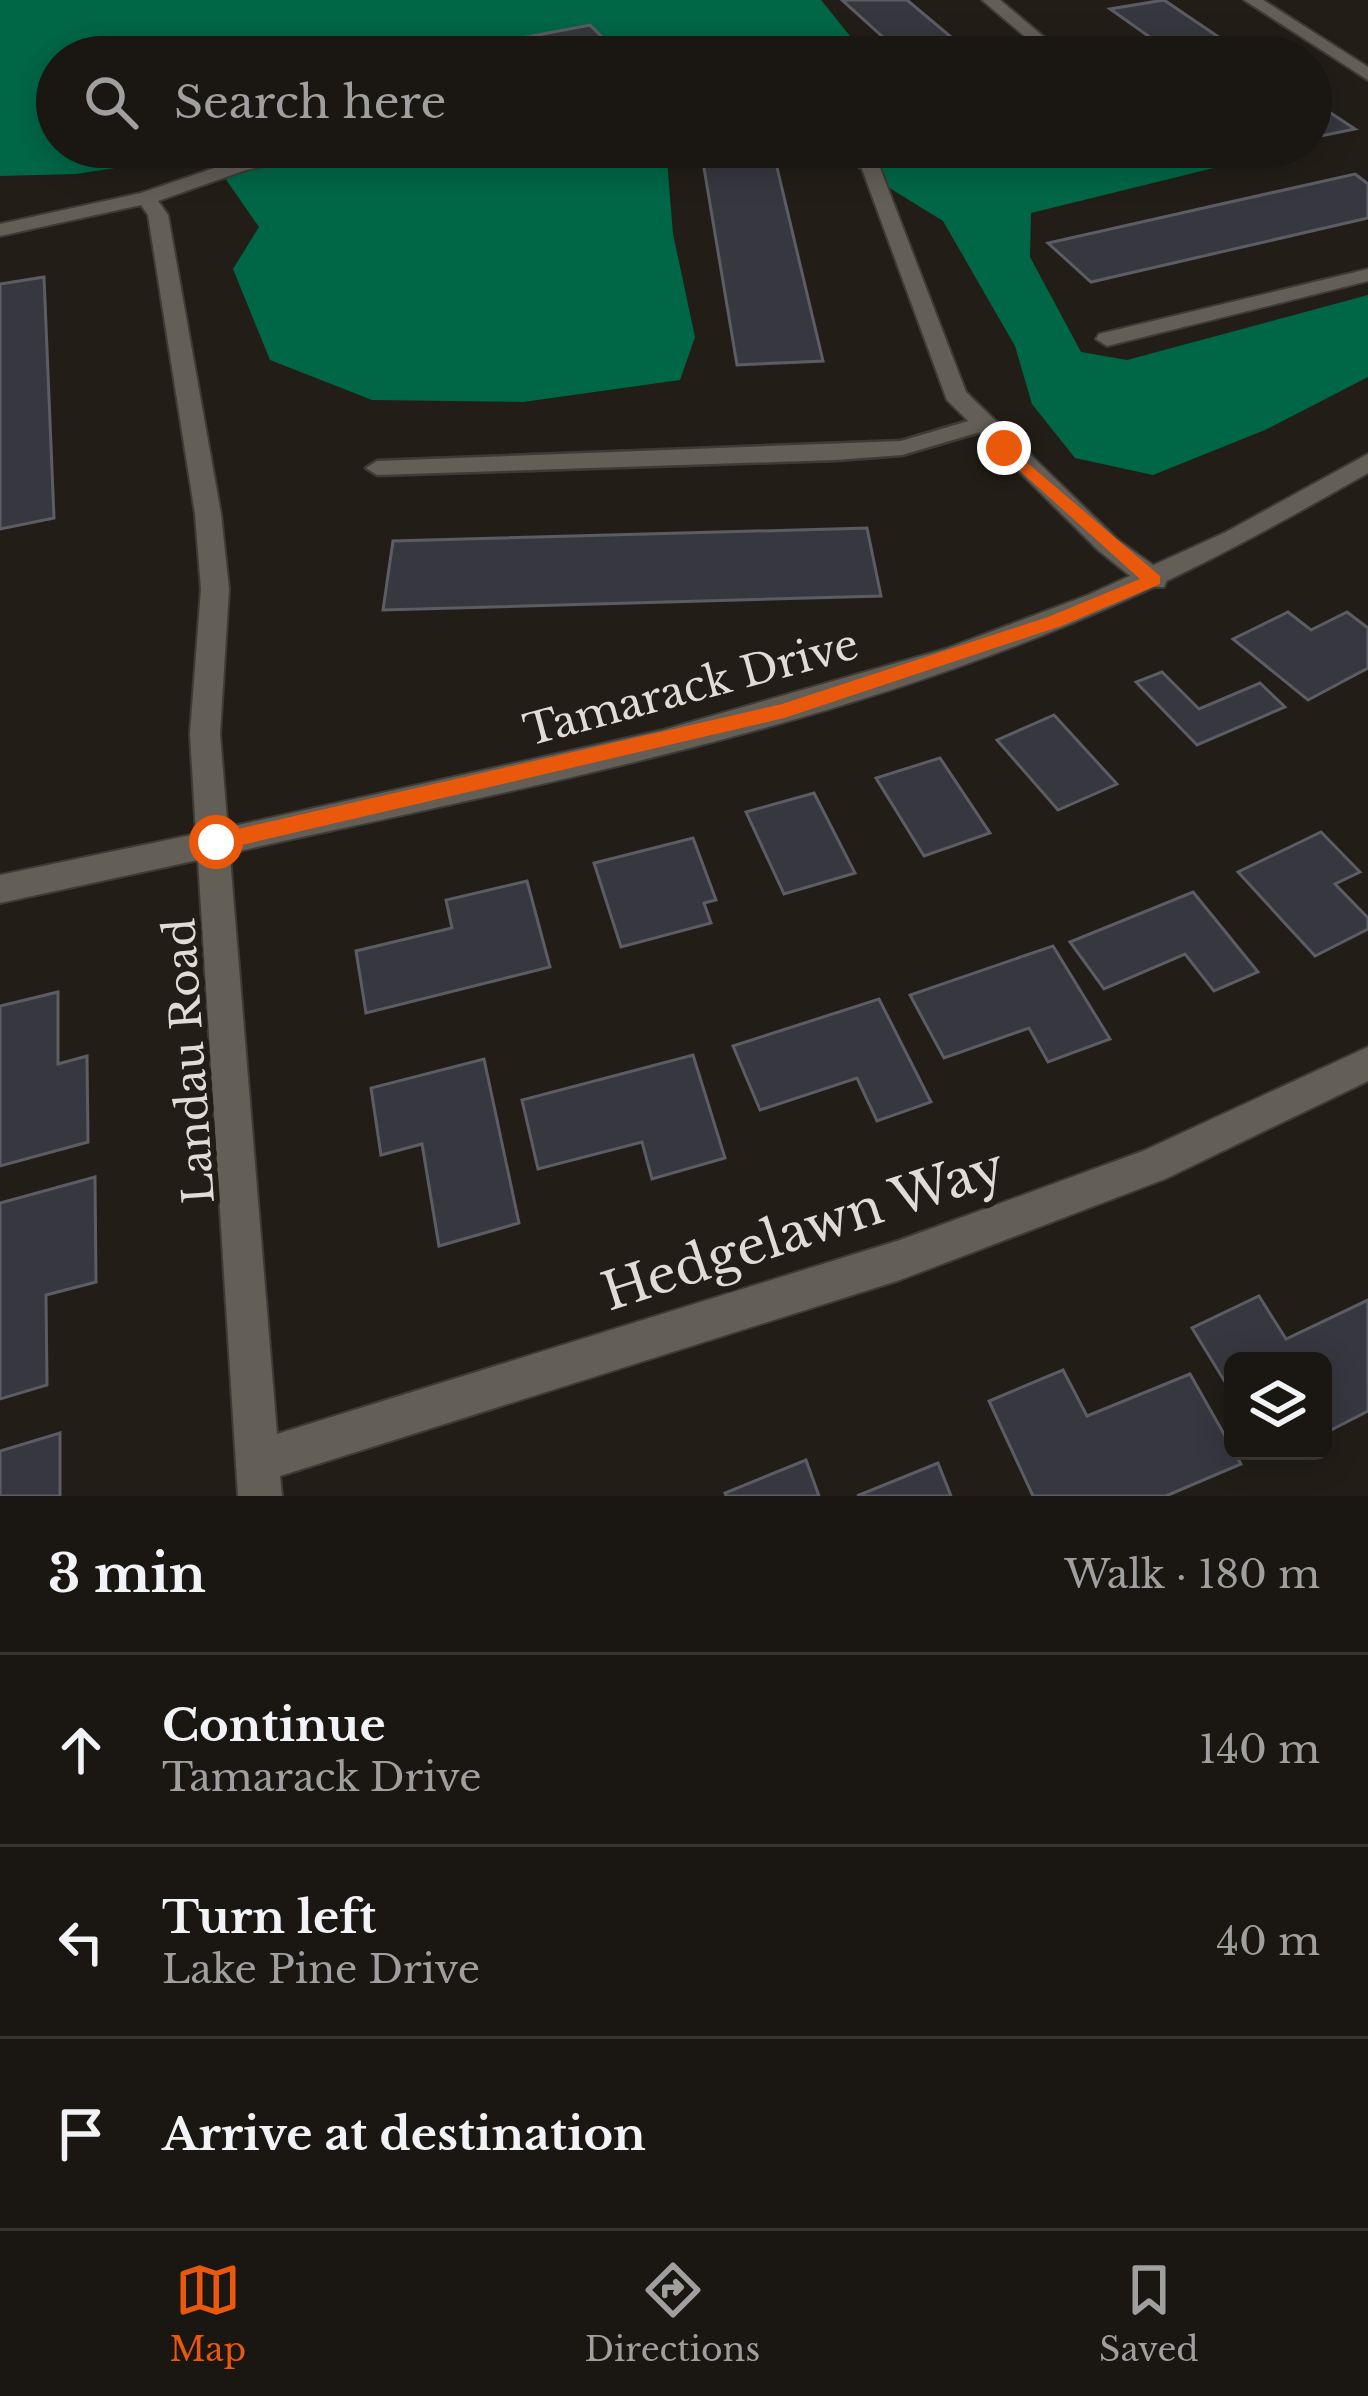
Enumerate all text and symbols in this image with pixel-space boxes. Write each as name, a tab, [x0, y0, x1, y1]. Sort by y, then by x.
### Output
search box	[36, 36, 1332, 168]
icon: search	[78, 69, 144, 135]
text: Search here	[174, 74, 446, 130]
route end	[977, 421, 1031, 475]
street label: Tamarack Drive	[518, 617, 864, 757]
route start	[189, 815, 243, 869]
street label: Landau Road	[153, 916, 225, 1206]
street label: Hedgelawn Way	[594, 1135, 1013, 1324]
map controls	[1224, 1352, 1332, 1460]
button: layers	[1224, 1352, 1332, 1460]
text: 3 min	[48, 1543, 206, 1606]
text: Walk · 180 m	[1064, 1550, 1320, 1599]
text: Continue	[162, 1697, 386, 1753]
icon: ahead	[48, 1717, 114, 1783]
text: 140 m	[1199, 1725, 1320, 1774]
text: Tamarack Drive	[162, 1753, 482, 1802]
text: Turn left	[162, 1889, 376, 1945]
icon: left	[48, 1909, 114, 1975]
text: 40 m	[1216, 1917, 1320, 1966]
text: Lake Pine Drive	[162, 1945, 480, 1994]
icon: arrive	[48, 2101, 114, 2167]
text: Arrive at destination	[162, 2106, 646, 2162]
tab: Map	[169, 2257, 246, 2370]
tab: Directions	[585, 2257, 760, 2370]
tab: Saved	[1099, 2257, 1199, 2370]

